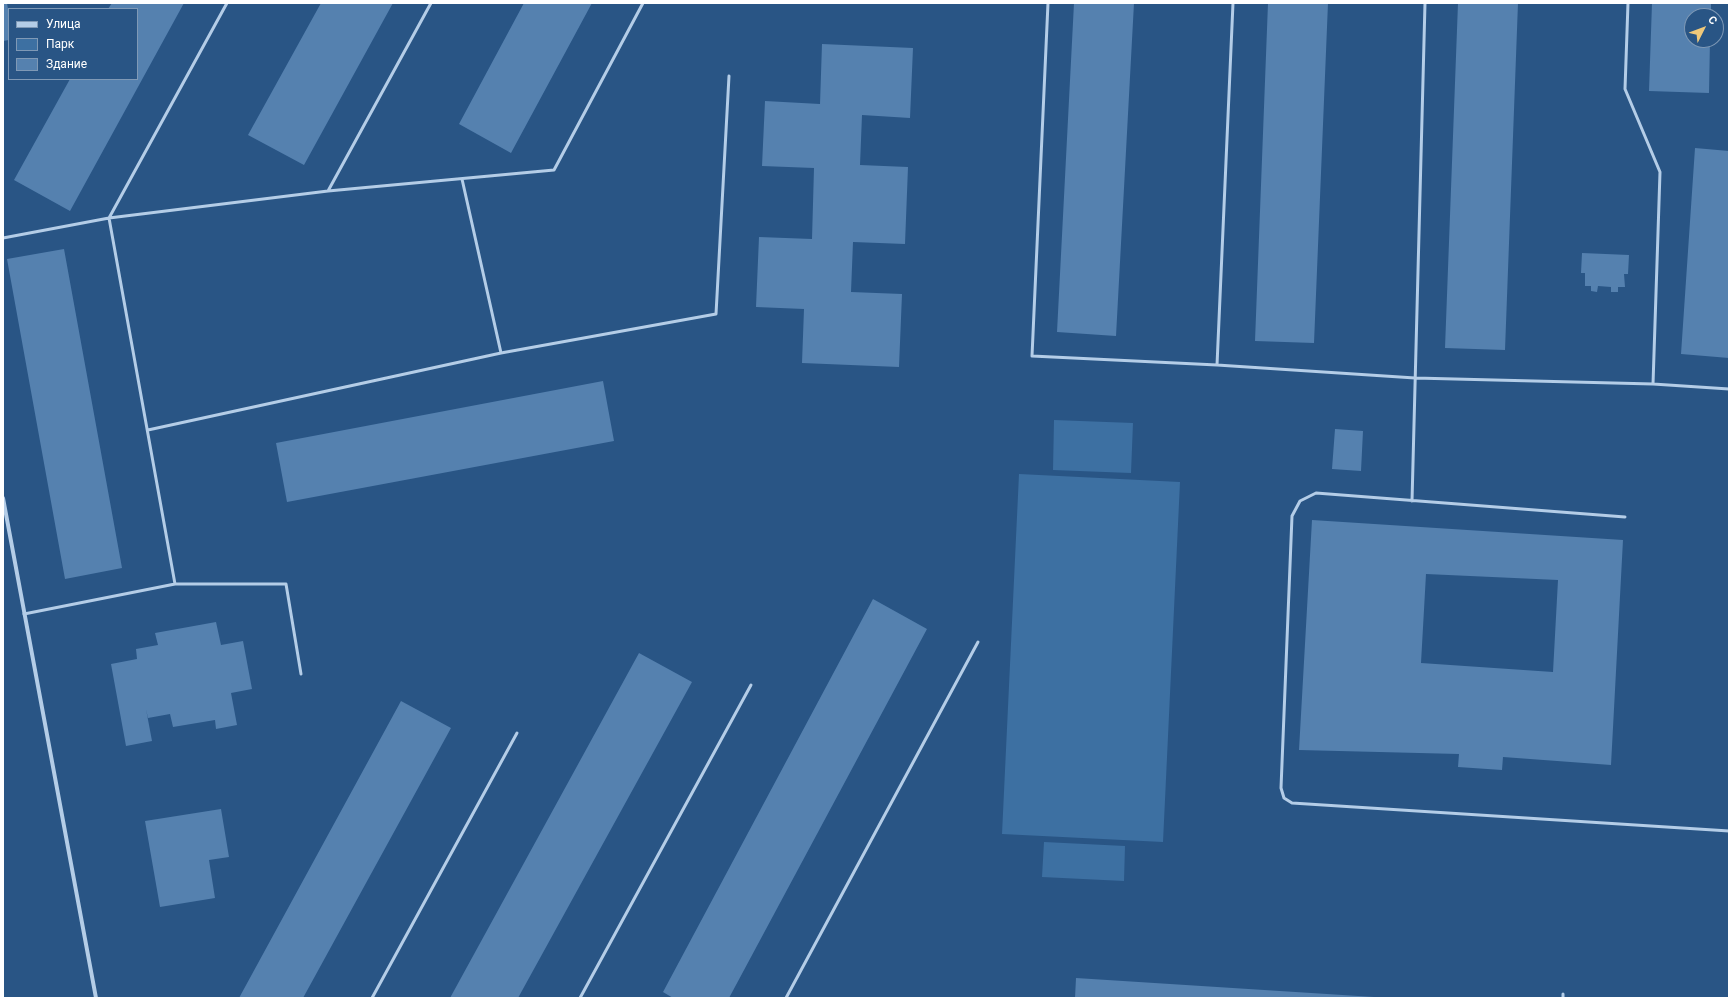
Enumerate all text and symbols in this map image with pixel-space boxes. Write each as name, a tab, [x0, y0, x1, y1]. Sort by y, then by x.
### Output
legend	[8, 8, 138, 80]
north arrow	[1684, 8, 1724, 48]
text: С	[1705, 13, 1720, 27]
text: Улица	[46, 17, 81, 31]
text: Парк	[46, 37, 74, 51]
text: Здание	[46, 57, 87, 71]

